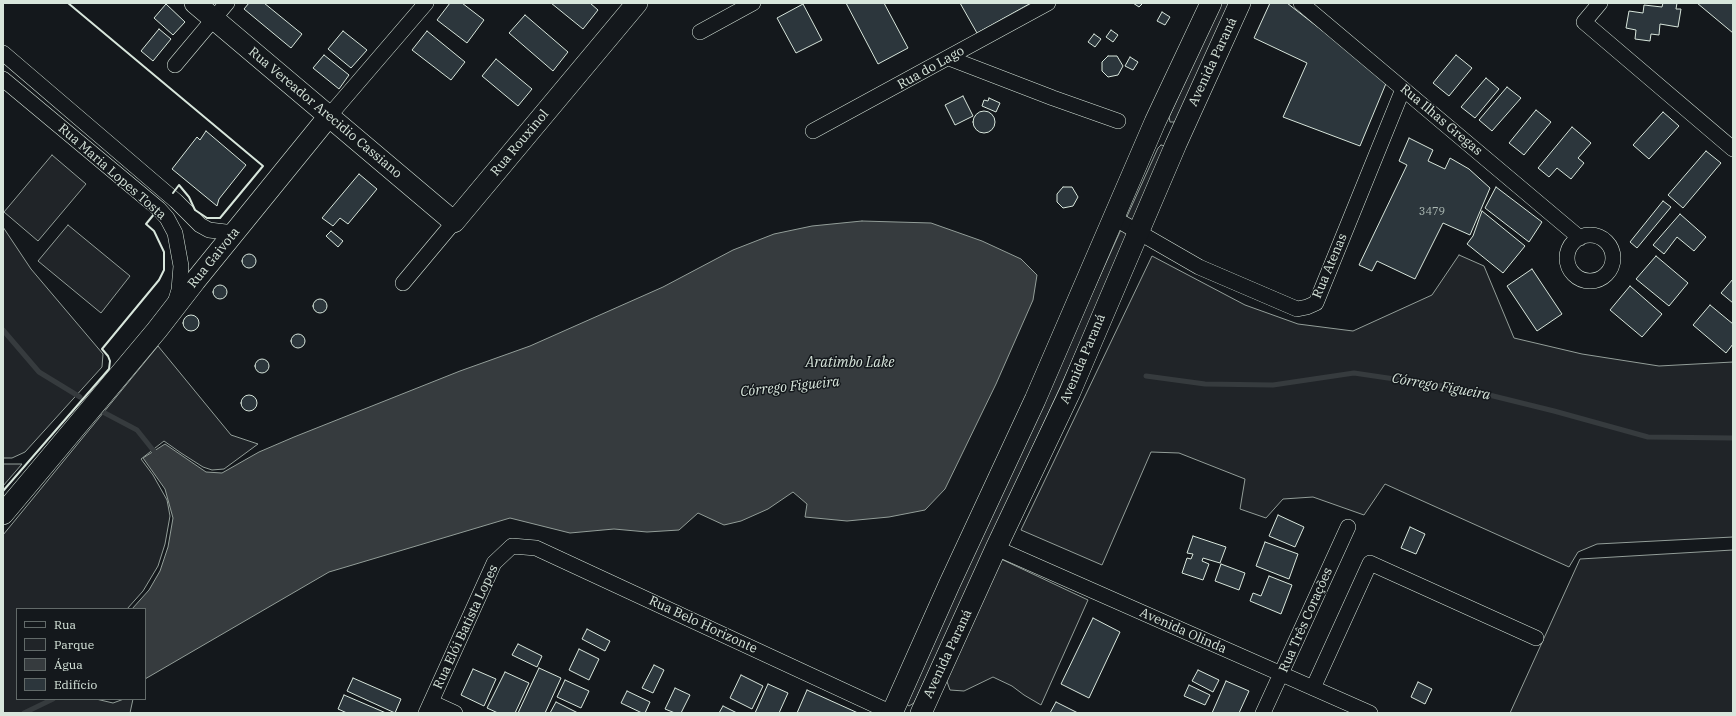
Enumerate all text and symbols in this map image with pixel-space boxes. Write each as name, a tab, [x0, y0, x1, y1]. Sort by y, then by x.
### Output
street label: Avenida Paraná	[1186, 15, 1240, 109]
street label: Rua do Lago	[895, 43, 967, 93]
street label: Rua Vereador Arecidio Cassiano	[245, 44, 405, 182]
street label: Rua Ilhas Gregas	[1397, 81, 1485, 159]
street label: Rua Rouxinol	[488, 107, 552, 179]
street label: Rua Maria Lopes Tosta	[55, 121, 169, 223]
house number: 3479	[1419, 205, 1445, 219]
street label: Rua Gaivota	[185, 225, 243, 291]
street label: Rua Atenas	[1309, 231, 1351, 301]
street label: Avenida Paraná	[1057, 312, 1109, 406]
water label: Aratimbo Lake	[805, 355, 895, 371]
water label: Córrego Figueira	[1390, 370, 1492, 404]
water label: Córrego Figueira	[739, 373, 841, 401]
street label: Rua Elói Batista Lopes	[430, 562, 502, 692]
street label: Rua Três Corações	[1276, 565, 1336, 675]
street label: Rua Belo Horizonte	[646, 593, 760, 657]
street label: Avenida Olinda	[1137, 605, 1229, 657]
street label: Avenida Paraná	[921, 607, 975, 701]
legend	[16, 608, 146, 700]
text: Rua	[54, 617, 76, 632]
text: Parque	[54, 637, 94, 652]
text: Água	[54, 657, 83, 672]
text: Edifício	[54, 677, 97, 692]

